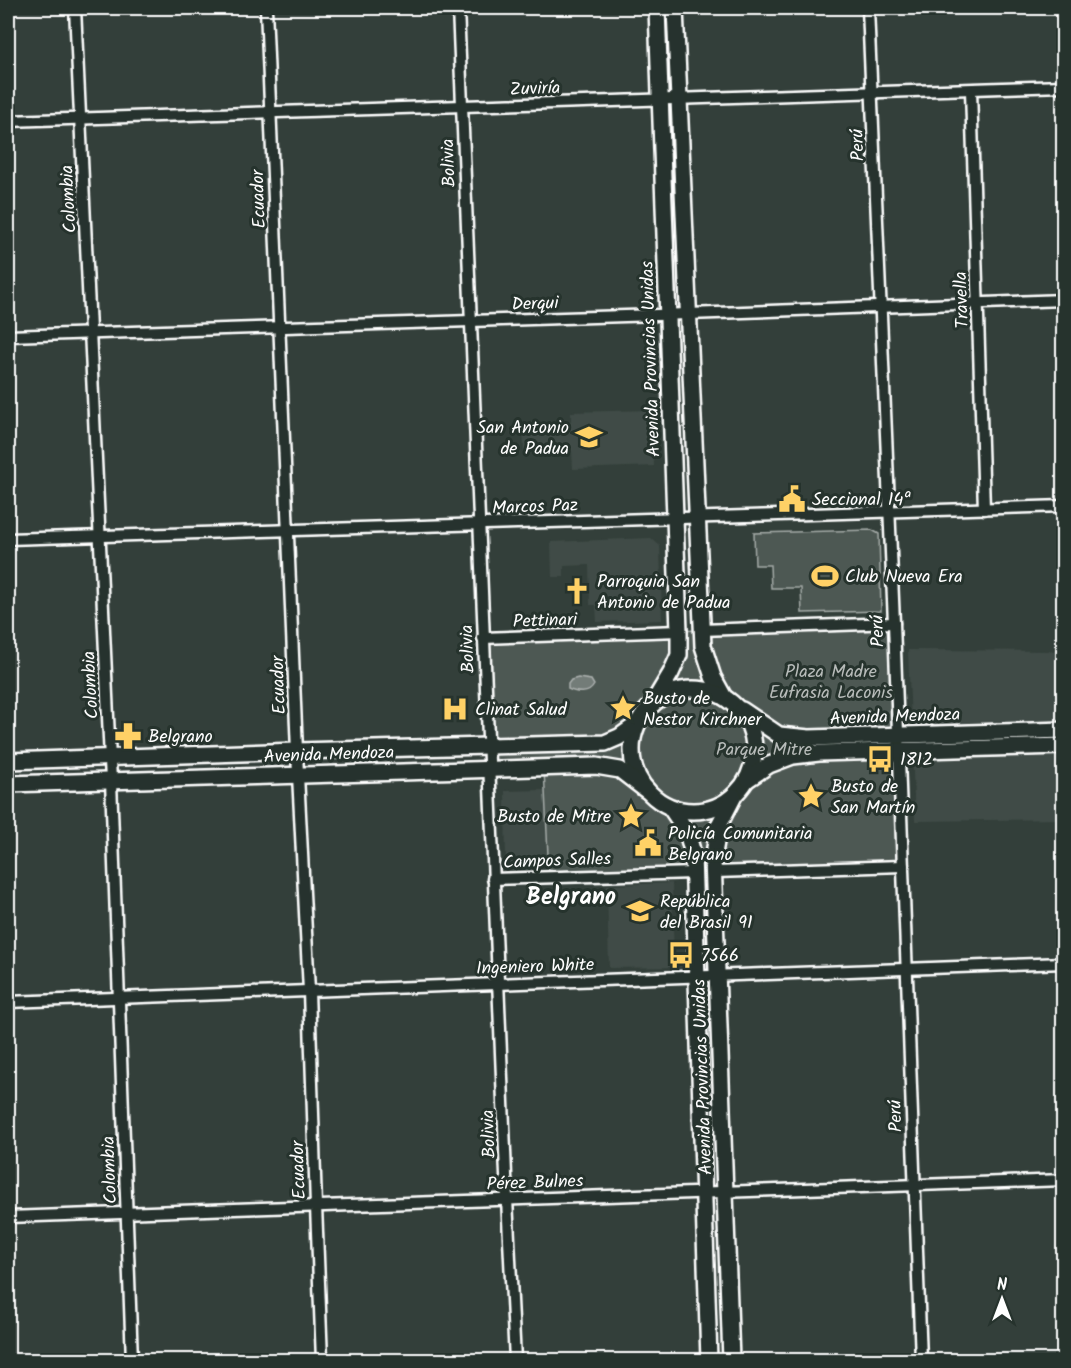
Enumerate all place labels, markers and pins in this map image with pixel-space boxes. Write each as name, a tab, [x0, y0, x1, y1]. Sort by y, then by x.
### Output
place label: San Antonio de Padua	[476, 414, 569, 464]
school or university icon: San Antonio de Padua	[574, 422, 604, 452]
public building icon: Seccional 14ª	[777, 484, 807, 514]
place label: Seccional 14ª	[812, 486, 912, 515]
sports icon: Club Nueva Era	[810, 561, 840, 591]
place label: Club Nueva Era	[845, 563, 963, 592]
place label: Parroquia San Antonio de Padua	[597, 568, 731, 618]
church icon: Parroquia San Antonio de Padua	[562, 576, 592, 606]
place label: Busto de Nestor Kirchner	[643, 685, 762, 735]
place icon: Busto de Nestor Kirchner	[608, 693, 638, 723]
hospital icon: Clinat Salud	[440, 694, 470, 724]
place label: Clinat Salud	[475, 696, 568, 725]
pharmacy icon: Belgrano	[113, 721, 143, 751]
place label: Belgrano	[148, 723, 213, 752]
bus stop icon: 1812	[865, 744, 895, 774]
place label: 1812	[900, 746, 933, 775]
place label: Busto de San Martín	[831, 773, 915, 823]
place icon: Busto de San Martín	[796, 781, 826, 811]
place icon: Busto de Mitre	[616, 801, 646, 831]
place label: Busto de Mitre	[497, 803, 611, 832]
place label: Policía Comunitaria Belgrano	[668, 820, 812, 870]
public building icon: Policía Comunitaria Belgrano	[633, 828, 663, 858]
place label: República del Brasil 91	[660, 888, 753, 938]
school or university icon: República del Brasil 91	[625, 896, 655, 926]
bus stop icon: 7566	[666, 940, 696, 970]
place label: 7566	[701, 942, 739, 971]

